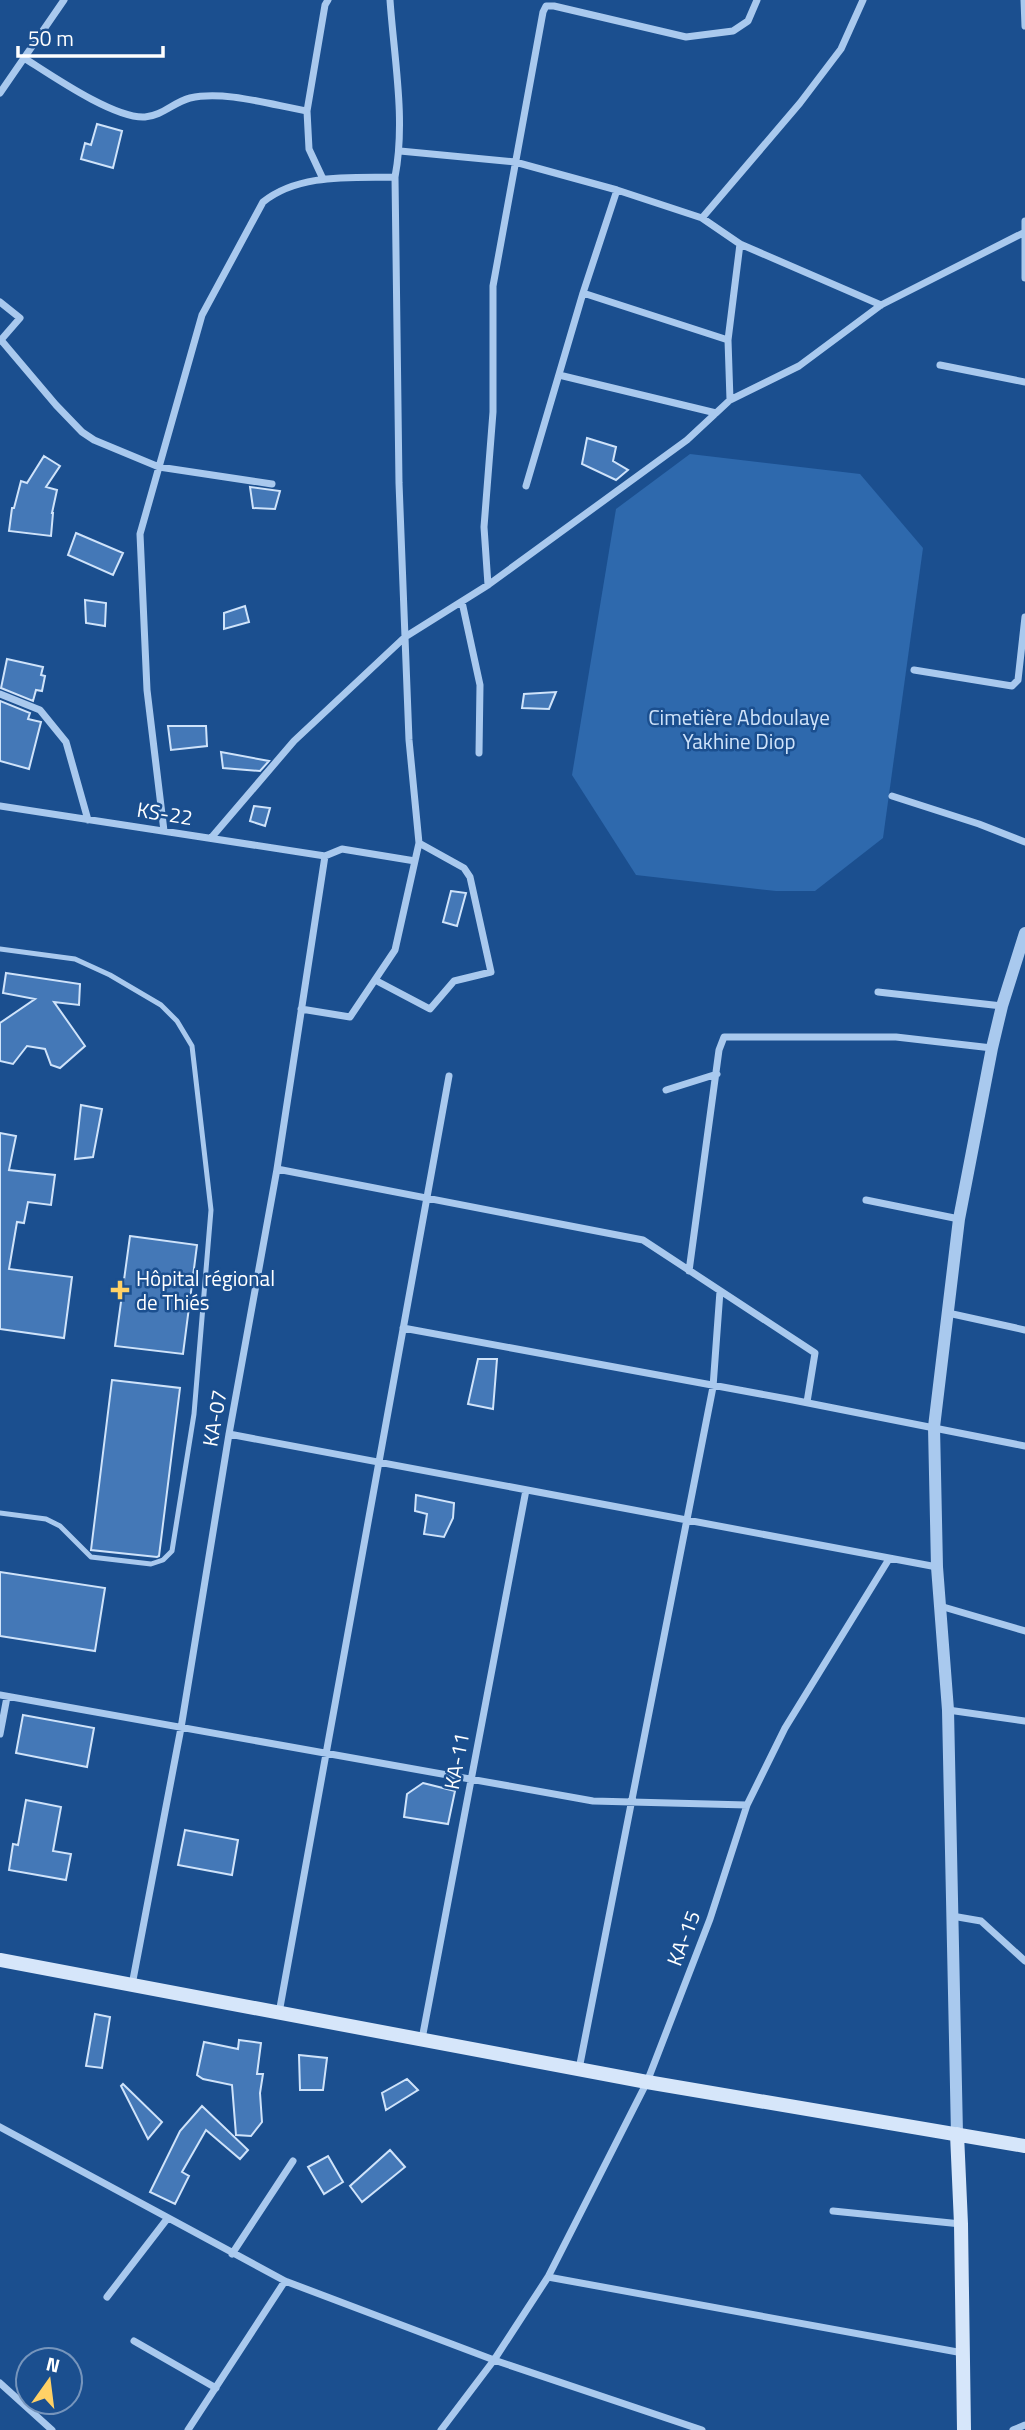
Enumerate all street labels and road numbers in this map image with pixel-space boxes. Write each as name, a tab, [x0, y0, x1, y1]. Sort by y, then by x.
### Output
street label: KS-22	[135, 793, 195, 833]
street label: KA-07	[193, 1387, 235, 1449]
street label: KA-11	[435, 1730, 477, 1792]
street label: KA-15	[658, 1906, 708, 1970]

